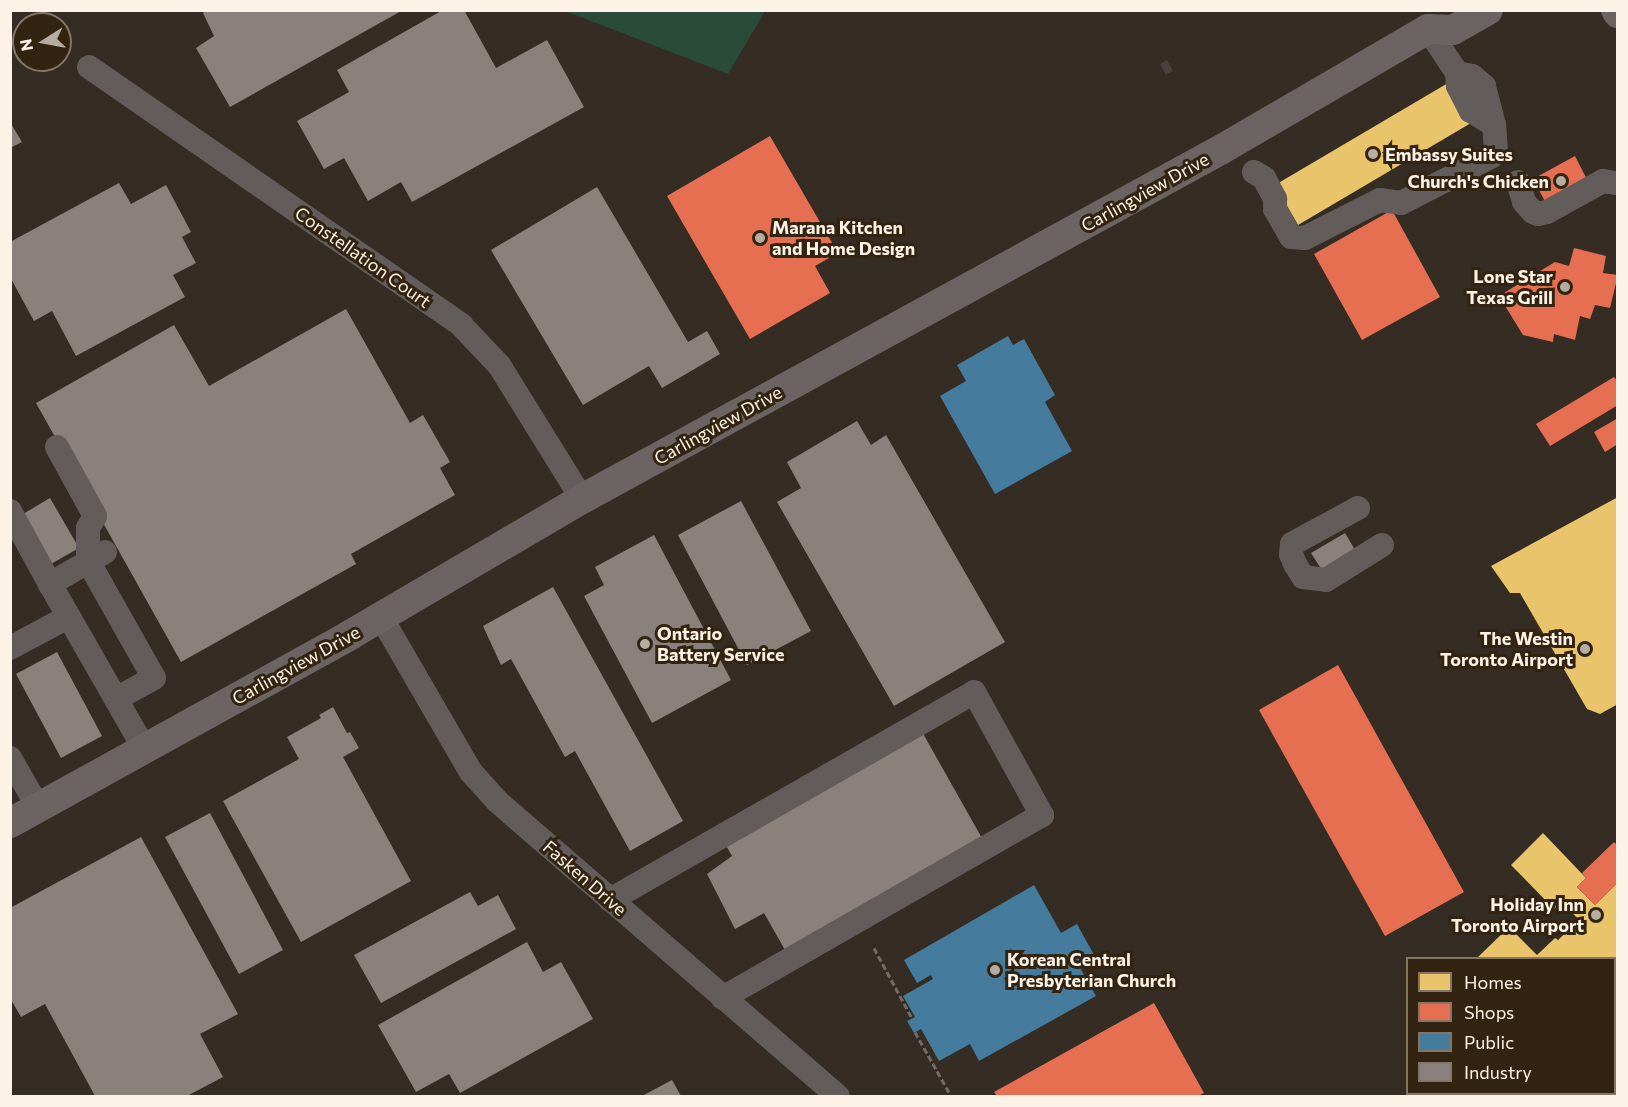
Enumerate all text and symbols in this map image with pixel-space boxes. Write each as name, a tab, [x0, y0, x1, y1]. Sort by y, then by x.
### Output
north arrow	[12, 12, 72, 72]
text: N	[15, 37, 36, 53]
place label: Embassy Suites	[1385, 143, 1513, 165]
marker: Embassy Suites	[1366, 147, 1380, 161]
street label: Carlingview Drive	[1077, 148, 1213, 236]
place label: Church's Chicken	[1408, 170, 1549, 192]
marker: Church's Chicken	[1554, 174, 1568, 188]
street label: Constellation Court	[291, 202, 435, 312]
place label: Marana Kitchen and Home Design	[772, 217, 915, 260]
marker: Marana Kitchen and Home Design	[753, 231, 767, 245]
place label: Lone Star Texas Grill	[1466, 266, 1553, 308]
marker: Lone Star Texas Grill	[1558, 280, 1572, 294]
street label: Carlingview Drive	[650, 381, 786, 469]
street label: Carlingview Drive	[228, 621, 364, 709]
place label: Ontario Battery Service	[657, 623, 784, 666]
place label: The Westin Toronto Airport	[1440, 628, 1573, 670]
marker: Ontario Battery Service	[638, 637, 652, 651]
marker: The Westin Toronto Airport	[1578, 642, 1592, 656]
street label: Fasken Drive	[539, 836, 631, 920]
place label: Holiday Inn Toronto Airport	[1451, 894, 1584, 936]
marker: Holiday Inn Toronto Airport	[1589, 908, 1603, 922]
place label: Korean Central Presbyterian Church	[1007, 949, 1176, 992]
legend	[1406, 957, 1616, 1095]
marker: Korean Central Presbyterian Church	[988, 963, 1002, 977]
text: Homes	[1464, 971, 1522, 993]
text: Shops	[1464, 1001, 1514, 1023]
text: Public	[1464, 1031, 1514, 1053]
text: Industry	[1464, 1061, 1532, 1083]

